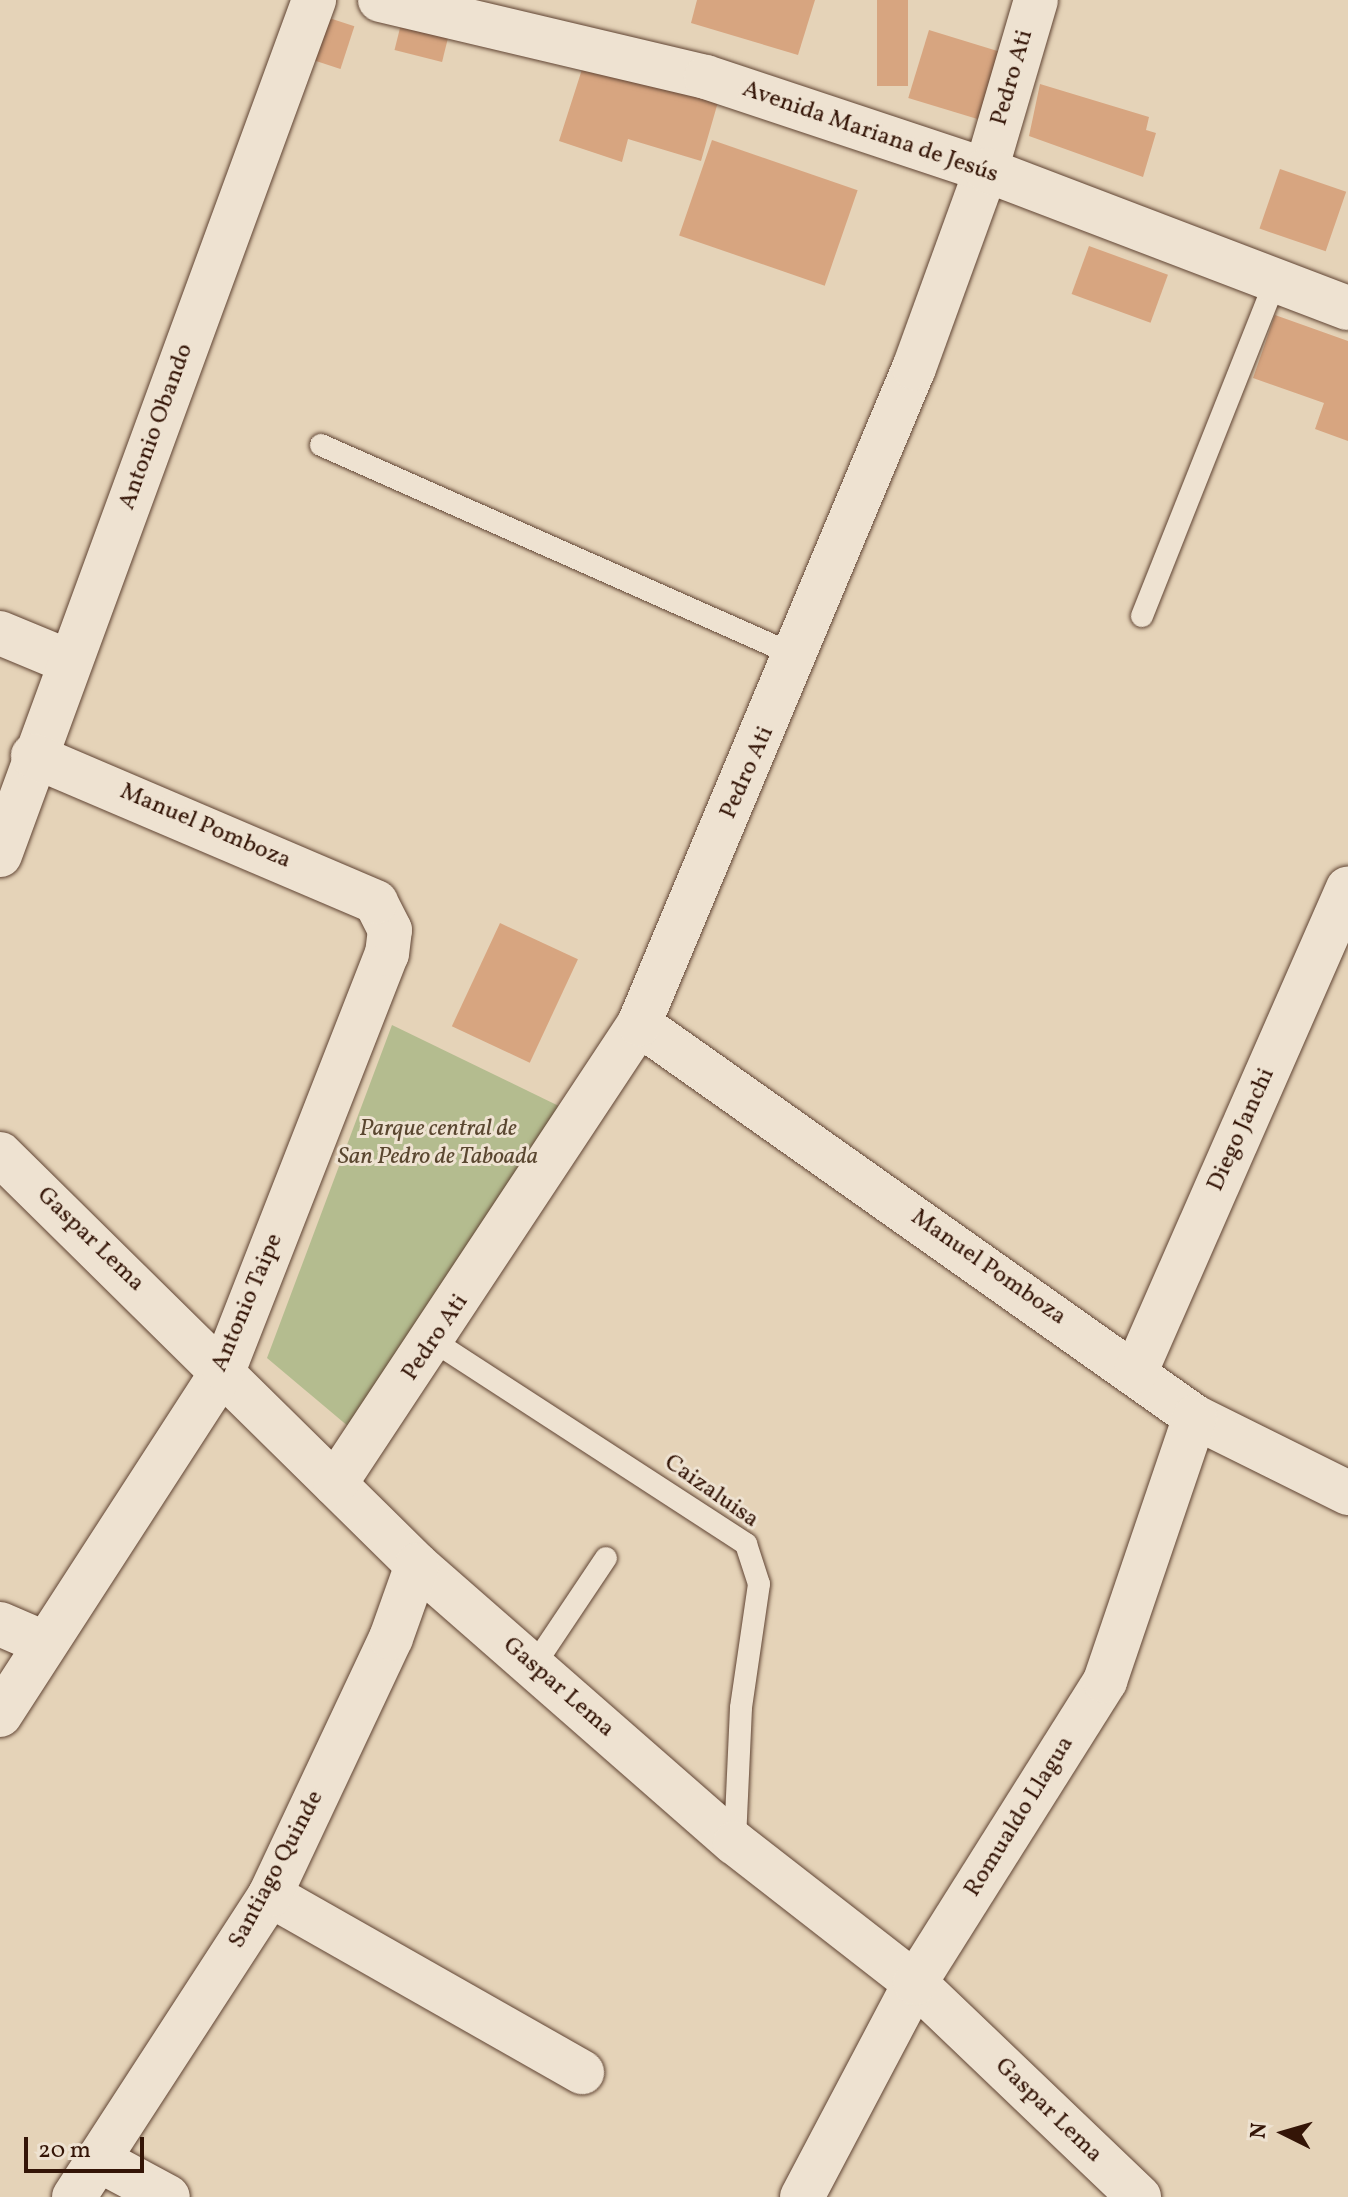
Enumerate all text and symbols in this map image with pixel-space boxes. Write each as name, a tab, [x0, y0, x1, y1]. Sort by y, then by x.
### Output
street label: Pedro Ati	[986, 27, 1040, 129]
street label: Avenida Mariana de Jesús	[738, 76, 1002, 190]
street label: Antonio Obando	[114, 340, 200, 514]
street label: Pedro Ati	[715, 722, 781, 824]
street label: Manuel Pomboza	[115, 778, 295, 876]
street label: Diego Janchi	[1202, 1064, 1282, 1196]
park label: Parque central de San Pedro de Taboada	[338, 1116, 538, 1172]
street label: Gaspar Lema	[30, 1182, 150, 1298]
street label: Manuel Pomboza	[905, 1204, 1071, 1332]
street label: Antonio Taipe	[206, 1229, 290, 1377]
street label: Pedro Ati	[397, 1289, 475, 1387]
street label: Caizaluisa	[658, 1449, 764, 1535]
street label: Gaspar Lema	[496, 1632, 620, 1744]
street label: Romualdo Llagua	[959, 1731, 1081, 1903]
street label: Santiago Quinde	[223, 1786, 331, 1954]
street label: Gaspar Lema	[988, 2053, 1108, 2169]
north arrow	[1244, 2093, 1324, 2173]
scale bar	[28, 2121, 148, 2171]
text: N	[1243, 2122, 1276, 2140]
text: 20 m	[38, 2134, 91, 2168]

